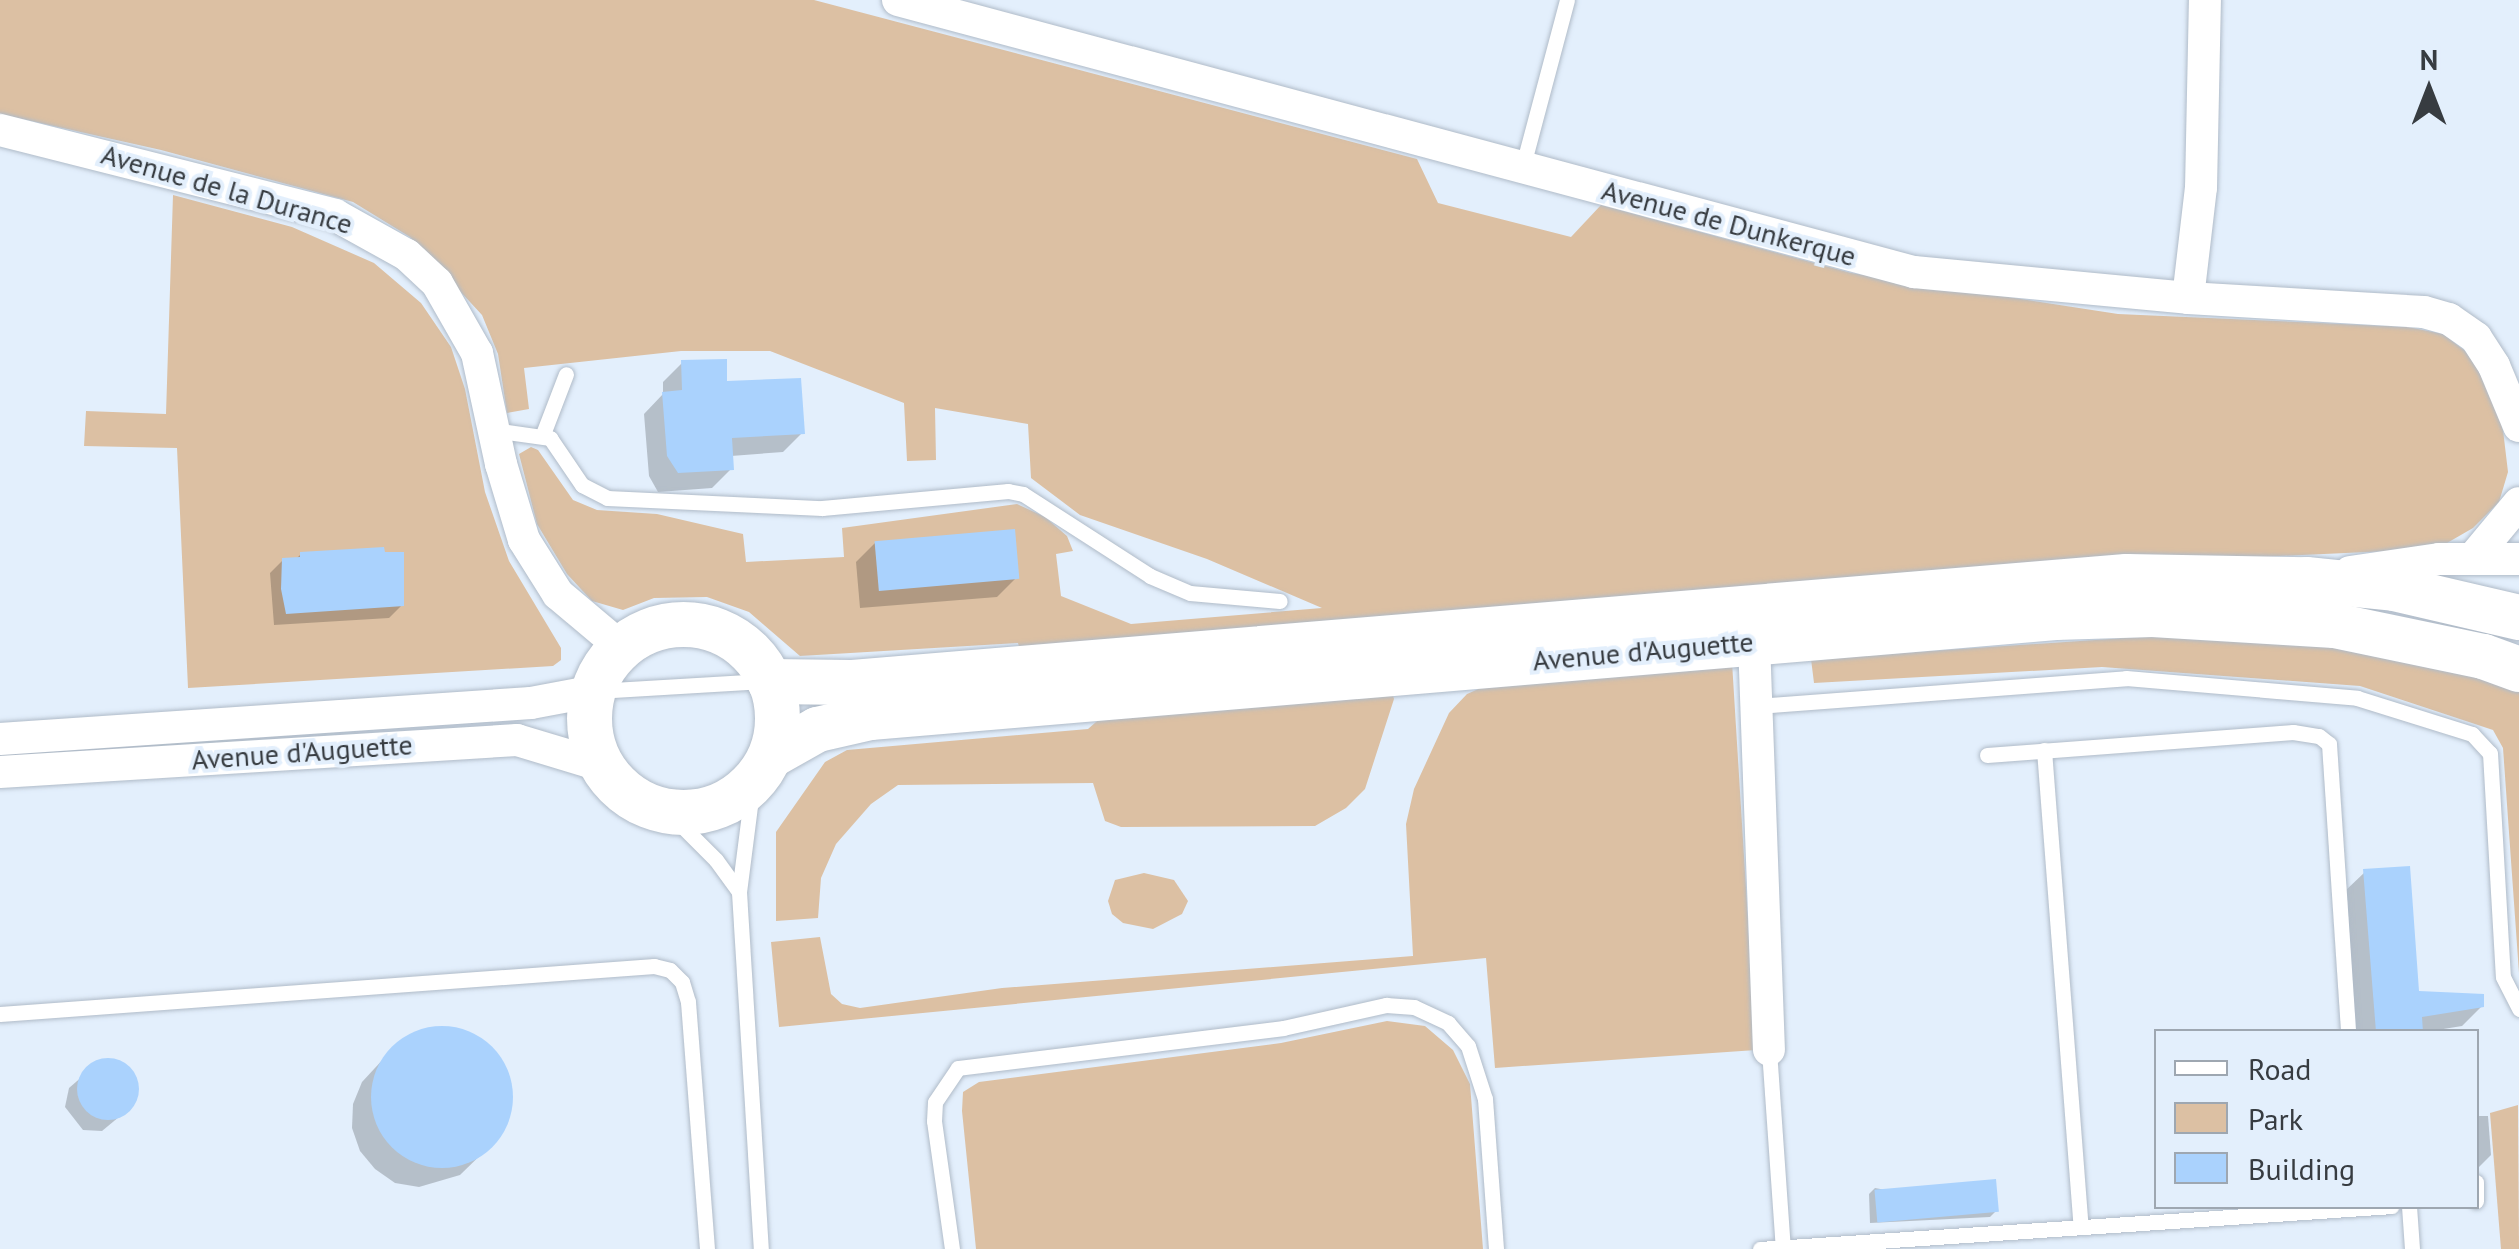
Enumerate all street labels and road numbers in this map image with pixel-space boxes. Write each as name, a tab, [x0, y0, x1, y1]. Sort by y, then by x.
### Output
street label: Avenue de la Durance	[98, 137, 356, 241]
street label: Avenue de Dunkerque	[1598, 173, 1860, 273]
street label: Avenue d'Auguette	[1531, 625, 1755, 677]
street label: Avenue d'Auguette	[190, 728, 414, 776]

